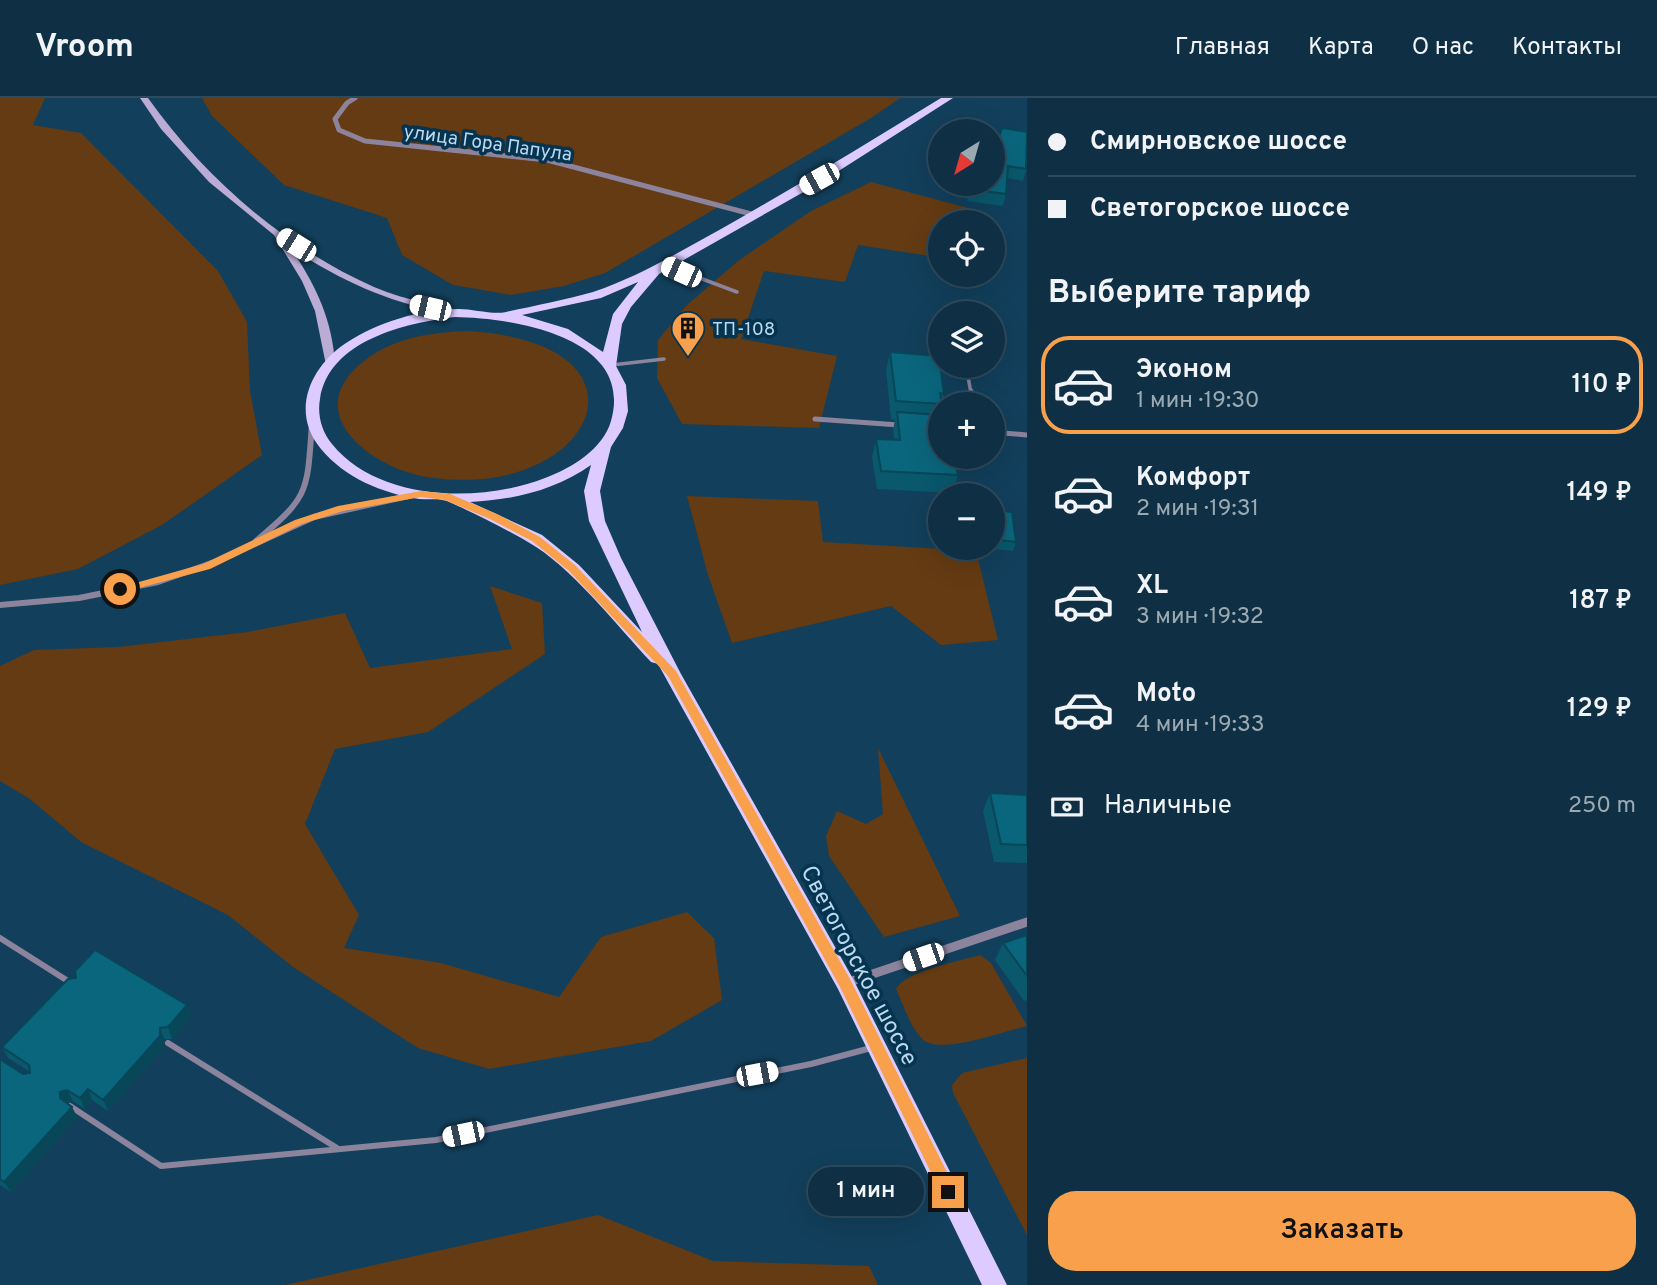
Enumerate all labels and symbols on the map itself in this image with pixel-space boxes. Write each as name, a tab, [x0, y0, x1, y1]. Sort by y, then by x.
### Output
north arrow	[928, 119, 1004, 196]
street label: улица Гора Папула	[402, 120, 573, 168]
car	[796, 160, 843, 198]
car	[273, 225, 320, 265]
car	[658, 254, 705, 290]
car	[408, 293, 453, 323]
building icon: ТП-108	[669, 309, 707, 358]
place label: ТП-108	[712, 318, 775, 342]
route start	[104, 573, 136, 605]
street label: Светогорское шоссе	[793, 861, 923, 1071]
car	[900, 940, 947, 974]
car	[735, 1060, 780, 1088]
car	[441, 1119, 486, 1149]
callout: 1 мин	[808, 1168, 923, 1216]
route end	[932, 1176, 964, 1208]

